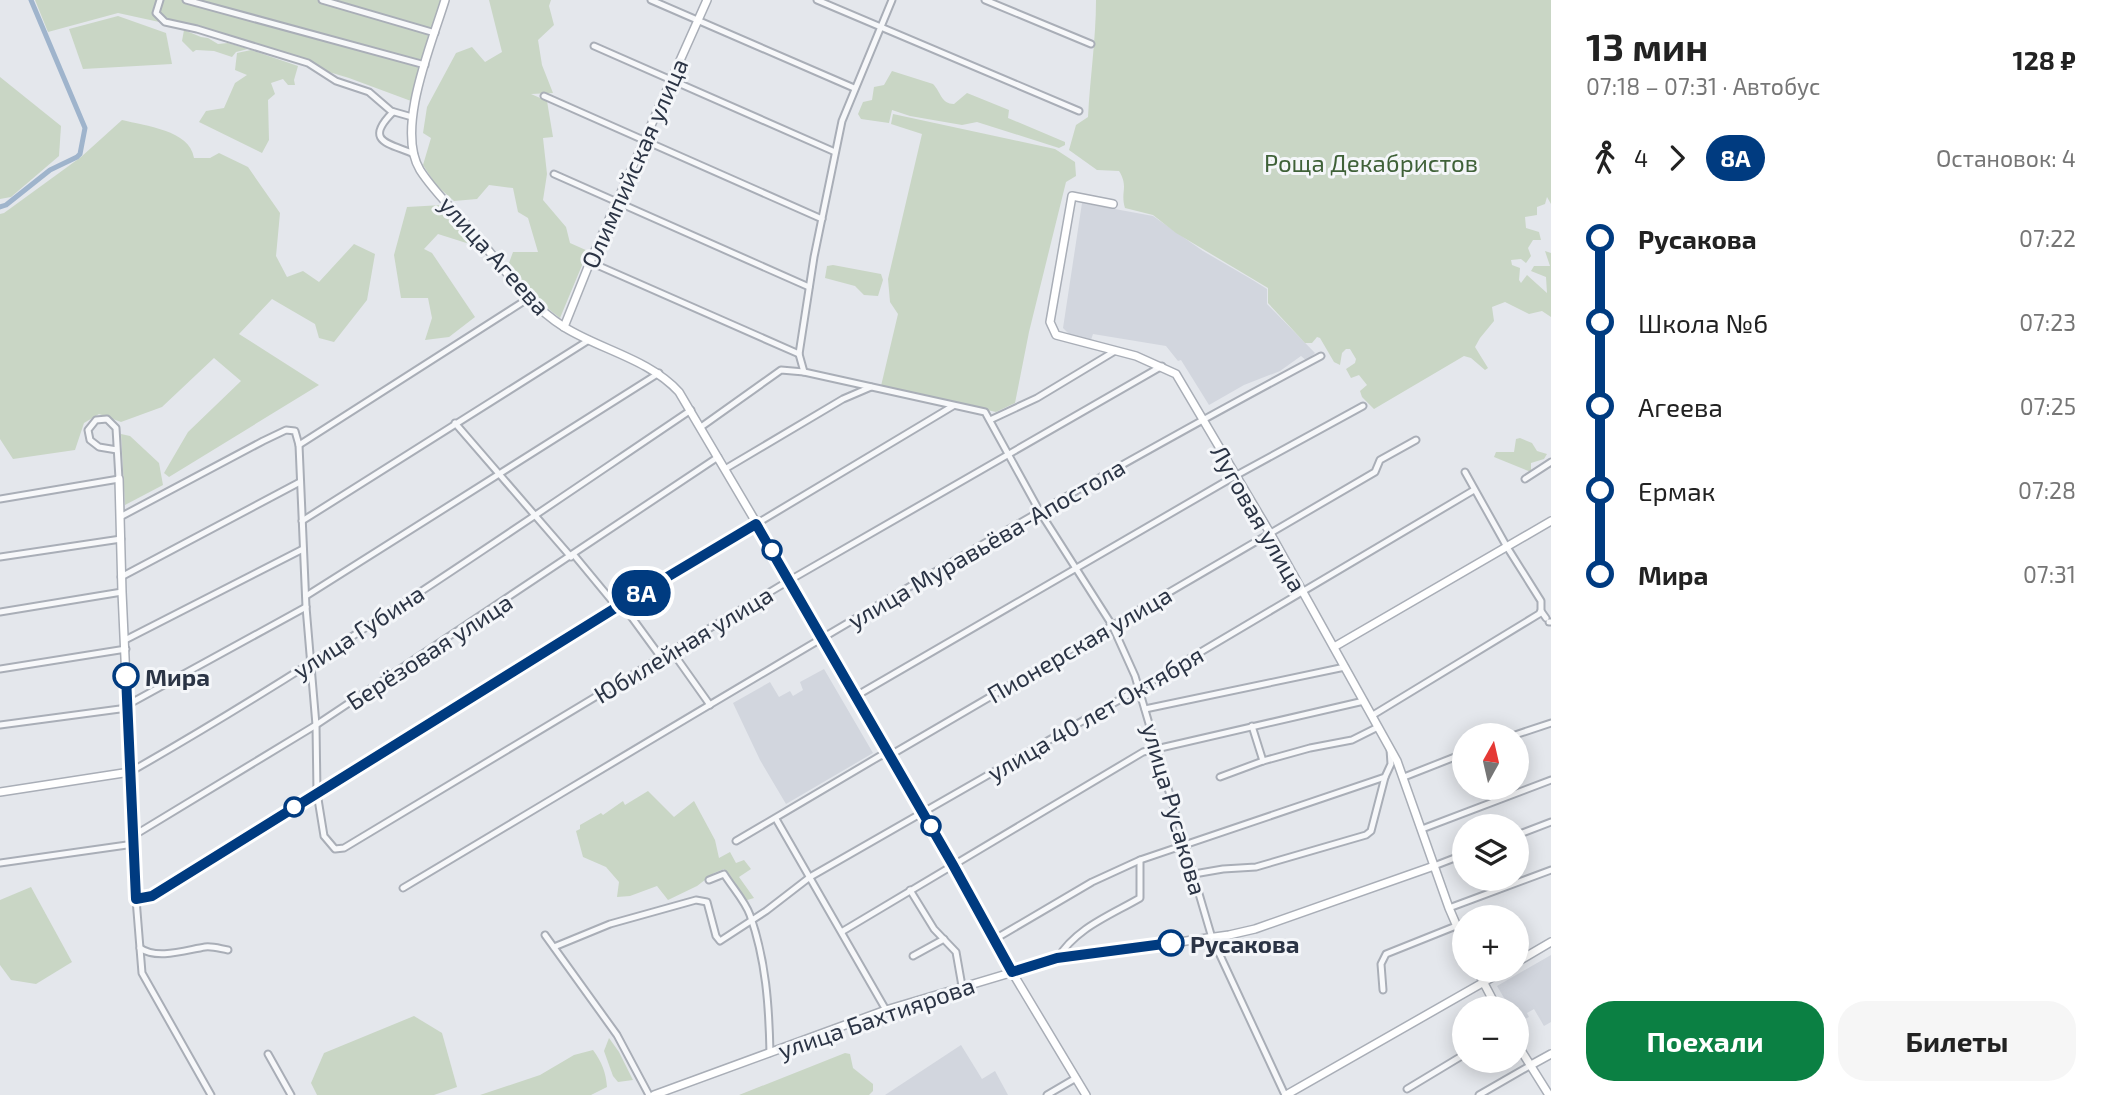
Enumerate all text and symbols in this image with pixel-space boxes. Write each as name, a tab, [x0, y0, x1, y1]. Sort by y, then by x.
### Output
text: 13 мин	[1586, 23, 1708, 69]
text: 128 ₽	[2012, 44, 2076, 75]
street label: Олимпийская улица	[575, 54, 694, 273]
text: 07:18 – 07:31 · Автобус	[1586, 72, 1820, 100]
icon: walk	[1586, 139, 1624, 177]
icon: forward	[1658, 139, 1696, 177]
text: 8А	[1720, 143, 1751, 172]
text: 4	[1634, 144, 1648, 172]
text: Остановок: 4	[1936, 144, 2076, 172]
park label: Роща Декабристов	[1264, 148, 1478, 177]
street label: улица Агеева	[433, 189, 556, 321]
text: Русакова	[1638, 223, 1757, 254]
text: 07:22	[2019, 224, 2076, 252]
text: Школа №6	[1638, 307, 1768, 338]
text: 07:23	[2019, 308, 2076, 336]
text: Агеева	[1638, 391, 1723, 422]
text: 07:25	[2020, 392, 2076, 420]
street label: Луговая улица	[1204, 439, 1313, 597]
street label: улица Муравьёва-Апостола	[842, 452, 1130, 635]
text: Ермак	[1638, 475, 1715, 506]
text: 07:28	[2018, 476, 2076, 504]
unlabelled marker	[762, 540, 782, 560]
text: Мира	[1638, 559, 1708, 590]
text: 07:31	[2023, 560, 2076, 588]
line badge: 8А	[610, 570, 672, 616]
street label: улица Губина	[287, 578, 430, 685]
text: 8А	[626, 578, 656, 607]
street label: Юбилейная улица	[588, 579, 778, 710]
street label: Пионерская улица	[982, 579, 1177, 709]
street label: Берёзовая улица	[341, 587, 518, 716]
street label: улица 40 лет Октября	[982, 639, 1209, 788]
place label: Мира	[145, 662, 210, 691]
marker: Мира	[113, 663, 139, 689]
street label: улица Русакова	[1136, 720, 1213, 898]
north arrow	[1452, 723, 1530, 800]
map controls	[1452, 723, 1529, 1073]
unlabelled marker	[284, 797, 304, 817]
button: layers	[1452, 814, 1529, 891]
unlabelled marker	[921, 816, 941, 836]
button: +	[1452, 905, 1529, 982]
place label: Русакова	[1190, 929, 1300, 958]
marker: Русакова	[1158, 930, 1184, 956]
street label: улица Бахтиярова	[774, 970, 978, 1065]
button: −	[1452, 996, 1529, 1073]
button: Поехали	[1586, 1001, 1824, 1081]
button: Билеты	[1838, 1001, 2076, 1081]

